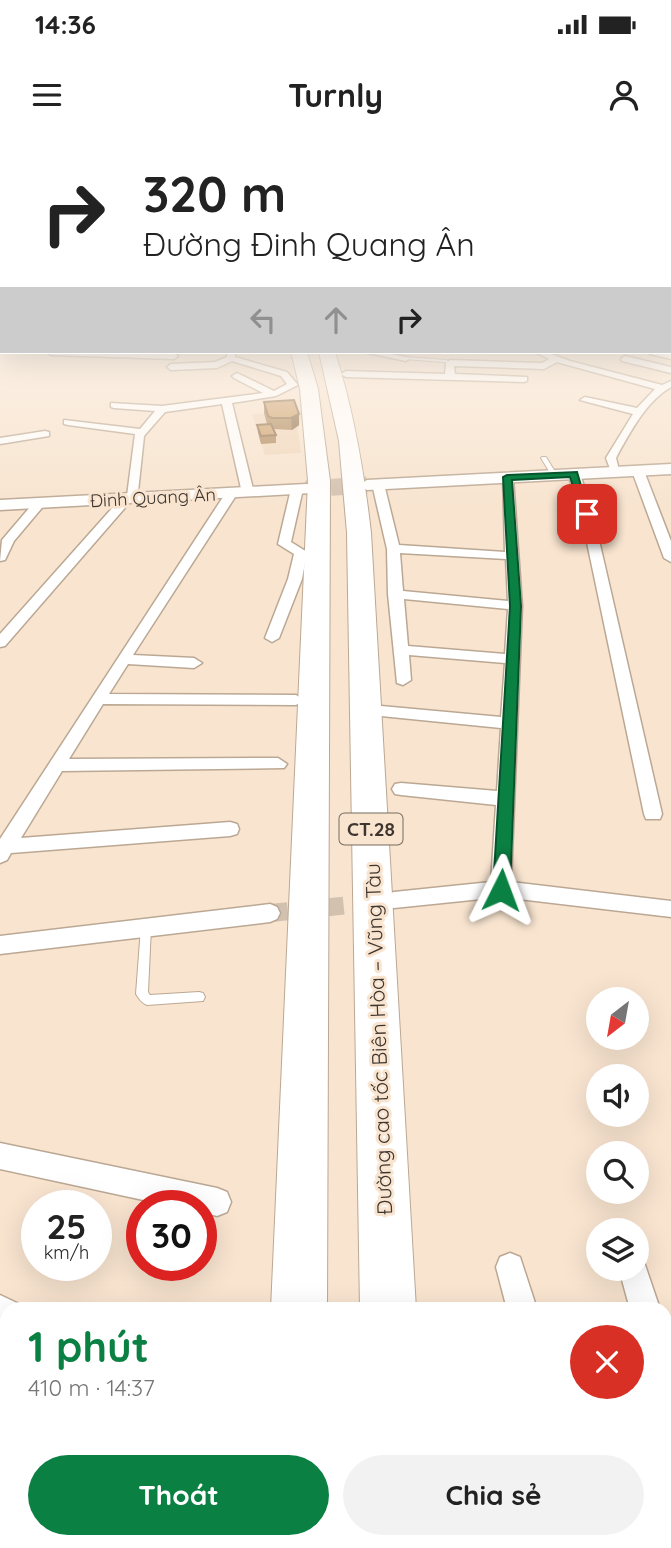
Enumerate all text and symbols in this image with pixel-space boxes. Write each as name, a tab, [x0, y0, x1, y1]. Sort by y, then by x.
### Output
text: 14:36	[35, 8, 96, 41]
text: Turnly	[288, 75, 383, 115]
icon: menu	[28, 76, 66, 114]
icon: person	[605, 76, 643, 114]
text: 320 m	[143, 163, 286, 224]
icon: right	[28, 168, 119, 259]
text: Đường Đinh Quang Ân	[143, 224, 475, 264]
icon: left	[244, 301, 282, 339]
icon: ahead	[317, 301, 355, 339]
icon: right	[390, 301, 428, 339]
street label: Đinh Quang Ân	[89, 483, 217, 512]
pin	[557, 484, 617, 544]
icon: arrive	[568, 495, 606, 533]
road number: CT.28	[340, 814, 402, 844]
position arrow	[464, 853, 538, 927]
street label: Đường cao tốc Biên Hòa – Vũng Tàu	[359, 863, 397, 1215]
north arrow	[586, 987, 649, 1050]
map controls	[586, 987, 649, 1281]
button: sound	[586, 1064, 649, 1127]
button: search	[586, 1141, 649, 1204]
speed limit sign: 30	[126, 1190, 217, 1281]
text: 25	[46, 1204, 87, 1248]
button: layers	[586, 1218, 649, 1281]
text: km/h	[44, 1241, 89, 1264]
text: 1 phút	[28, 1320, 149, 1373]
button: close	[570, 1325, 644, 1399]
text: 410 m · 14:37	[28, 1373, 155, 1402]
button: Thoát	[28, 1455, 329, 1535]
button: Chia sẻ	[343, 1455, 644, 1535]

